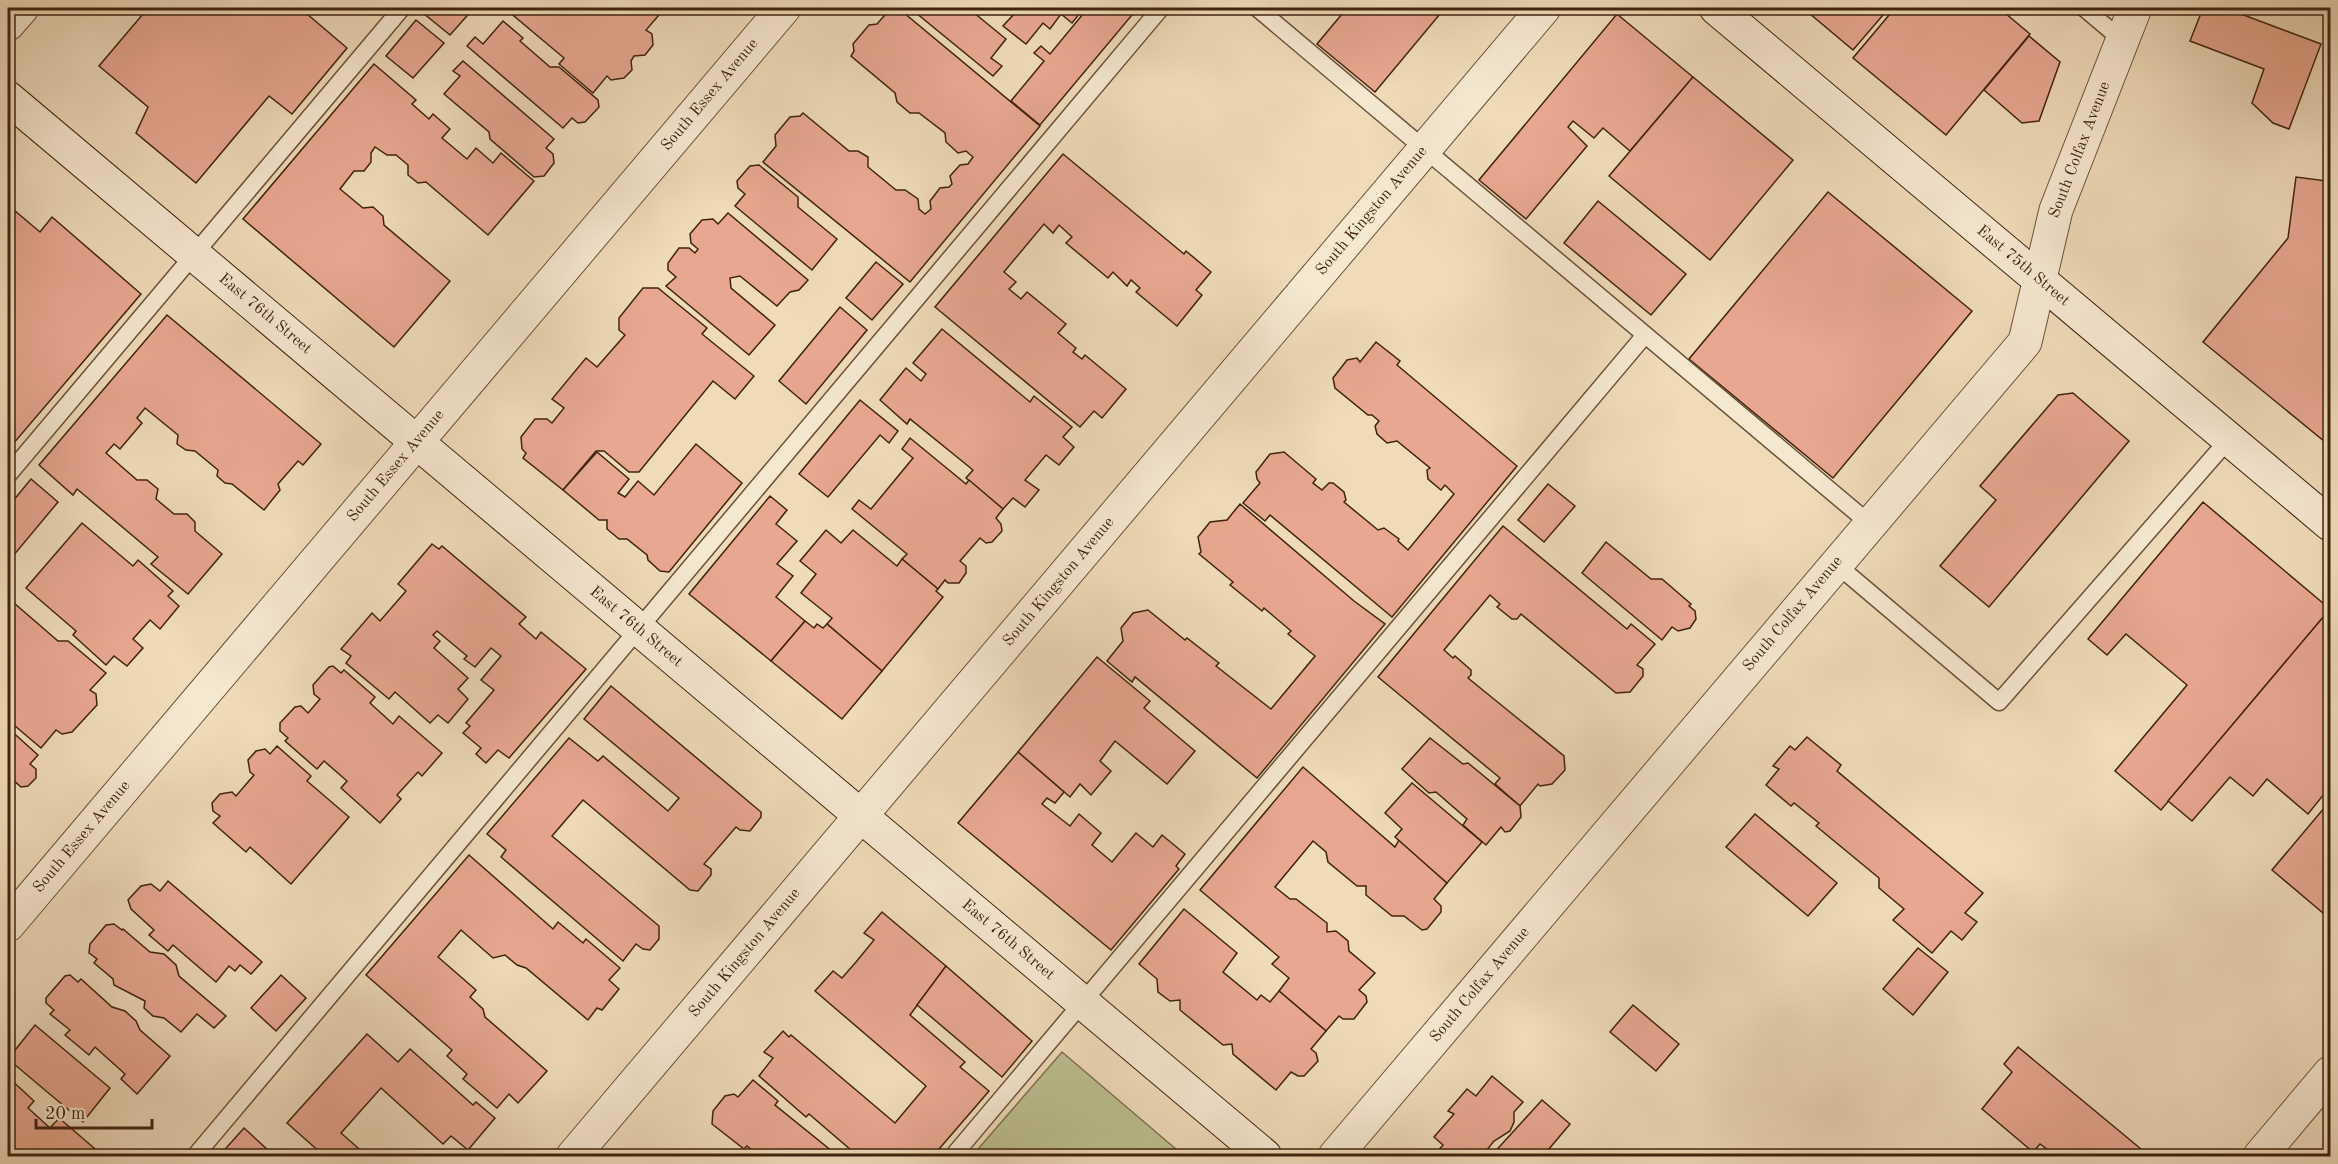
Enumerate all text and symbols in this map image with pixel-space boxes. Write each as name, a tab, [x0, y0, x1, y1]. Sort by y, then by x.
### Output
street label: South Essex Avenue	[659, 36, 761, 154]
street label: South Colfax Avenue	[2047, 79, 2113, 221]
street label: South Kingston Avenue	[1313, 143, 1431, 279]
street label: East 75th Street	[1974, 223, 2073, 310]
street label: East 76th Street	[216, 271, 315, 358]
street label: South Essex Avenue	[345, 407, 447, 525]
street label: South Kingston Avenue	[1000, 514, 1118, 650]
street label: South Colfax Avenue	[1740, 553, 1846, 675]
street label: East 76th Street	[587, 584, 686, 671]
street label: South Essex Avenue	[31, 778, 133, 896]
street label: South Kingston Avenue	[686, 885, 804, 1021]
street label: East 76th Street	[959, 897, 1058, 984]
street label: South Colfax Avenue	[1427, 924, 1533, 1046]
scale bar	[36, 1092, 152, 1130]
text: 20 m	[45, 1105, 85, 1123]

